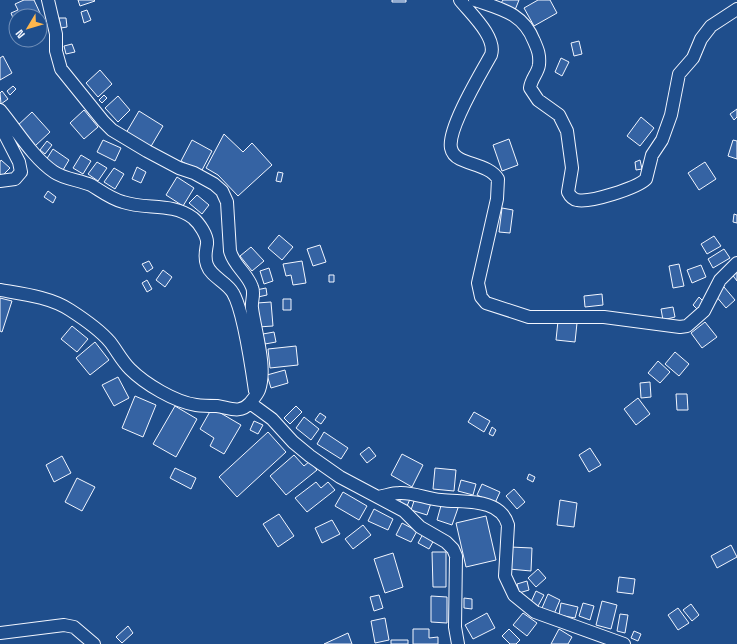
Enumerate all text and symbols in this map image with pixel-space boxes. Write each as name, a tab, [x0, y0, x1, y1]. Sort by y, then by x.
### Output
north arrow	[8, 8, 48, 48]
text: N	[12, 27, 28, 41]

